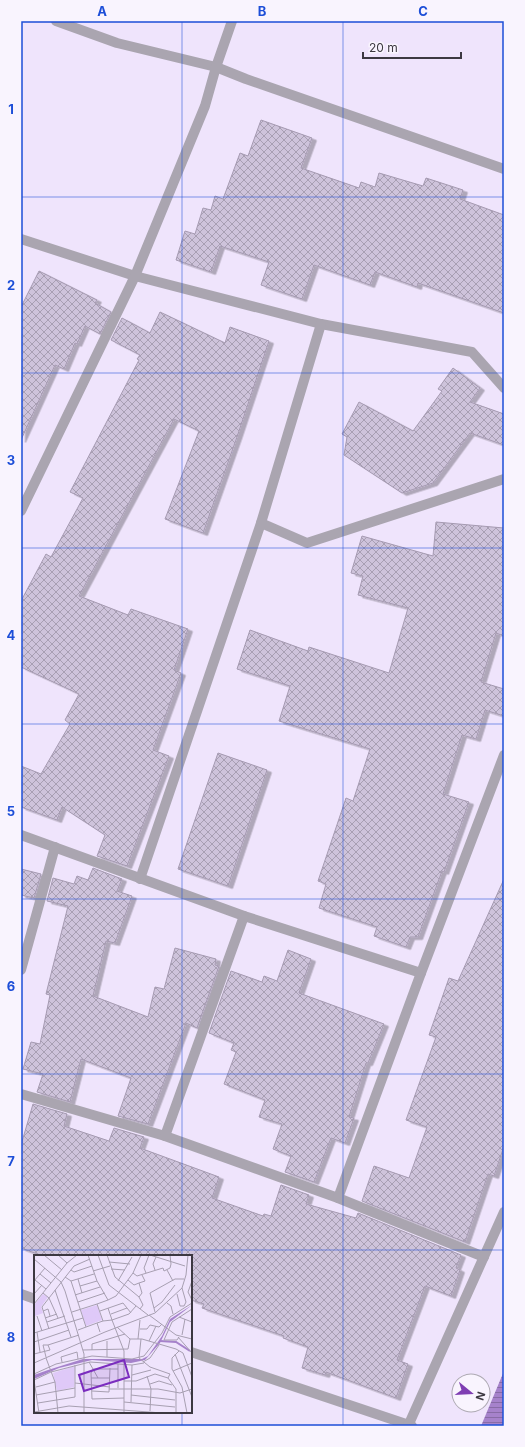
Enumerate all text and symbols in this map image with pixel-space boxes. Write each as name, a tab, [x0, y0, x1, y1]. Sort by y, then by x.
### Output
text: A	[97, 3, 107, 19]
text: B	[258, 3, 267, 19]
text: C	[418, 3, 428, 19]
scale bar	[363, 34, 461, 60]
text: 20 m	[369, 40, 398, 55]
text: 1	[8, 101, 14, 117]
text: 2	[7, 277, 15, 293]
text: 3	[7, 452, 15, 468]
text: 4	[7, 627, 16, 643]
text: 5	[7, 803, 15, 819]
text: 6	[7, 978, 15, 994]
text: 7	[7, 1153, 15, 1169]
inset map	[34, 1255, 192, 1413]
text: 8	[7, 1329, 15, 1345]
north arrow	[451, 1373, 491, 1413]
text: N	[473, 1390, 488, 1402]

